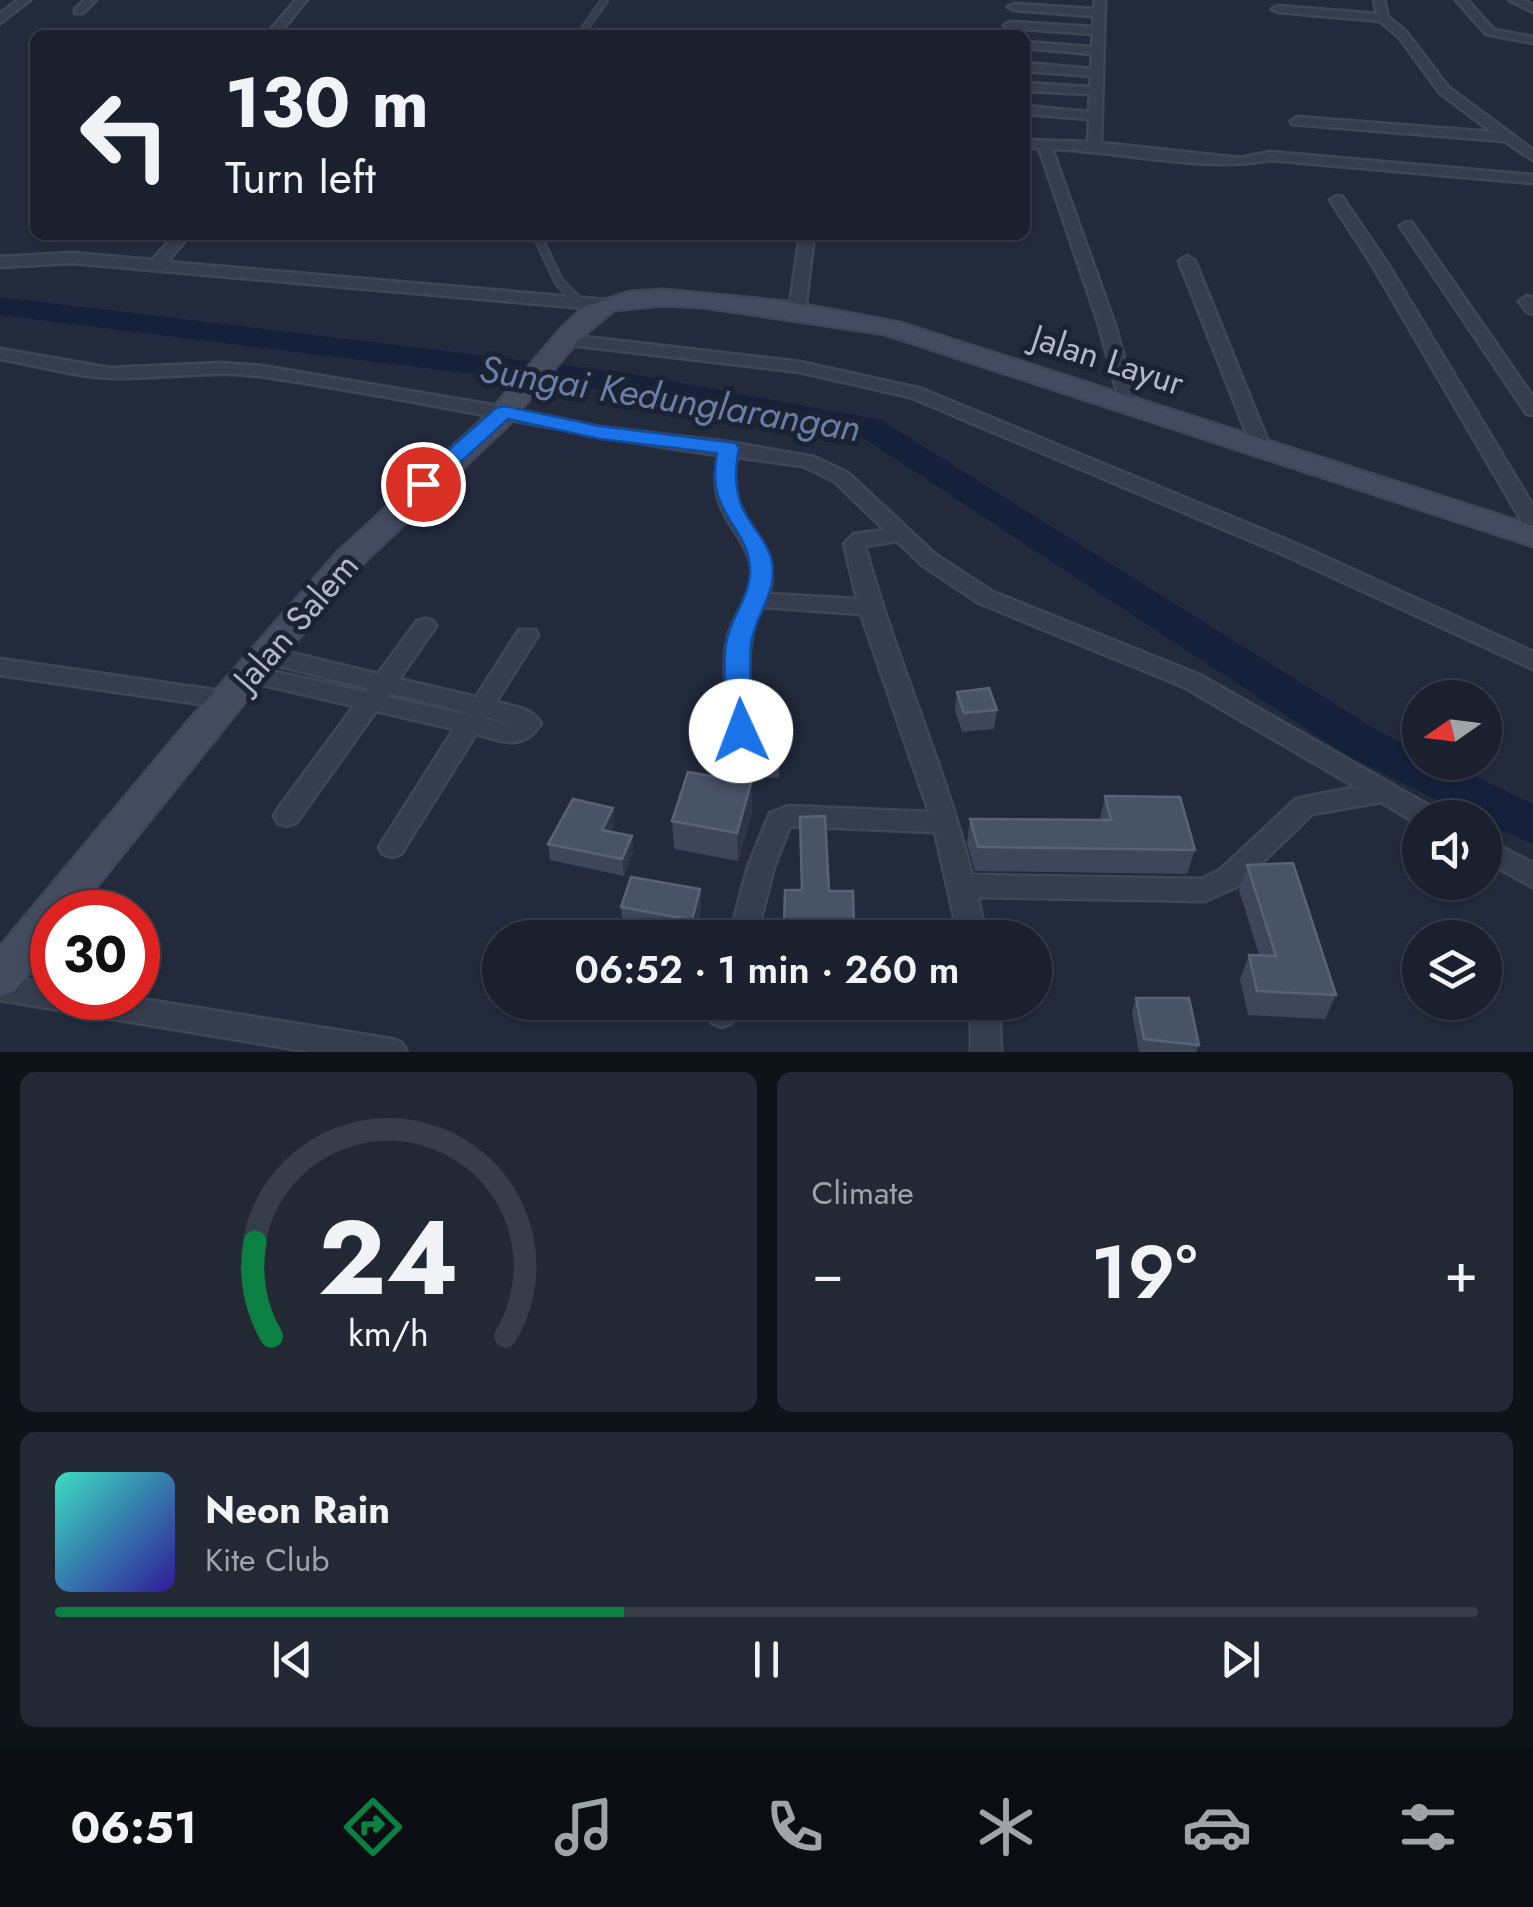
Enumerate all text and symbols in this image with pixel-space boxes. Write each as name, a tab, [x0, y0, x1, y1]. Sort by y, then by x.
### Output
text: 130 m	[225, 52, 429, 153]
icon: left	[60, 70, 190, 200]
text: Turn left	[225, 145, 376, 210]
street label: Jalan Layur	[1022, 311, 1190, 408]
water label: Sungai Kedunglarangan	[475, 341, 865, 455]
pin	[381, 442, 466, 527]
icon: arrive	[396, 457, 451, 512]
street label: Jalan Salem	[219, 542, 370, 705]
position arrow	[689, 679, 793, 783]
north arrow	[1402, 680, 1502, 780]
map controls	[1402, 680, 1502, 1020]
button: sound	[1402, 800, 1502, 900]
speed limit sign: 30	[30, 890, 160, 1020]
button: layers	[1402, 920, 1502, 1020]
text: 06:52 · 1 min · 260 m	[575, 942, 959, 997]
text: Climate	[812, 1170, 914, 1216]
text: 24	[318, 1183, 459, 1333]
text: 19°	[1091, 1218, 1197, 1326]
text: −	[812, 1233, 844, 1313]
text: +	[1444, 1233, 1478, 1313]
text: km/h	[348, 1308, 429, 1359]
text: Neon Rain	[205, 1482, 390, 1537]
text: Kite Club	[205, 1537, 329, 1583]
icon: previous	[265, 1632, 320, 1687]
icon: pause	[739, 1632, 794, 1687]
icon: next	[1213, 1632, 1268, 1687]
icon: directions	[338, 1792, 408, 1862]
icon: music	[549, 1792, 619, 1862]
icon: phone	[760, 1792, 830, 1862]
icon: climate	[971, 1792, 1041, 1862]
icon: car	[1182, 1792, 1252, 1862]
icon: filters	[1393, 1792, 1463, 1862]
text: 06:51	[70, 1795, 197, 1860]

